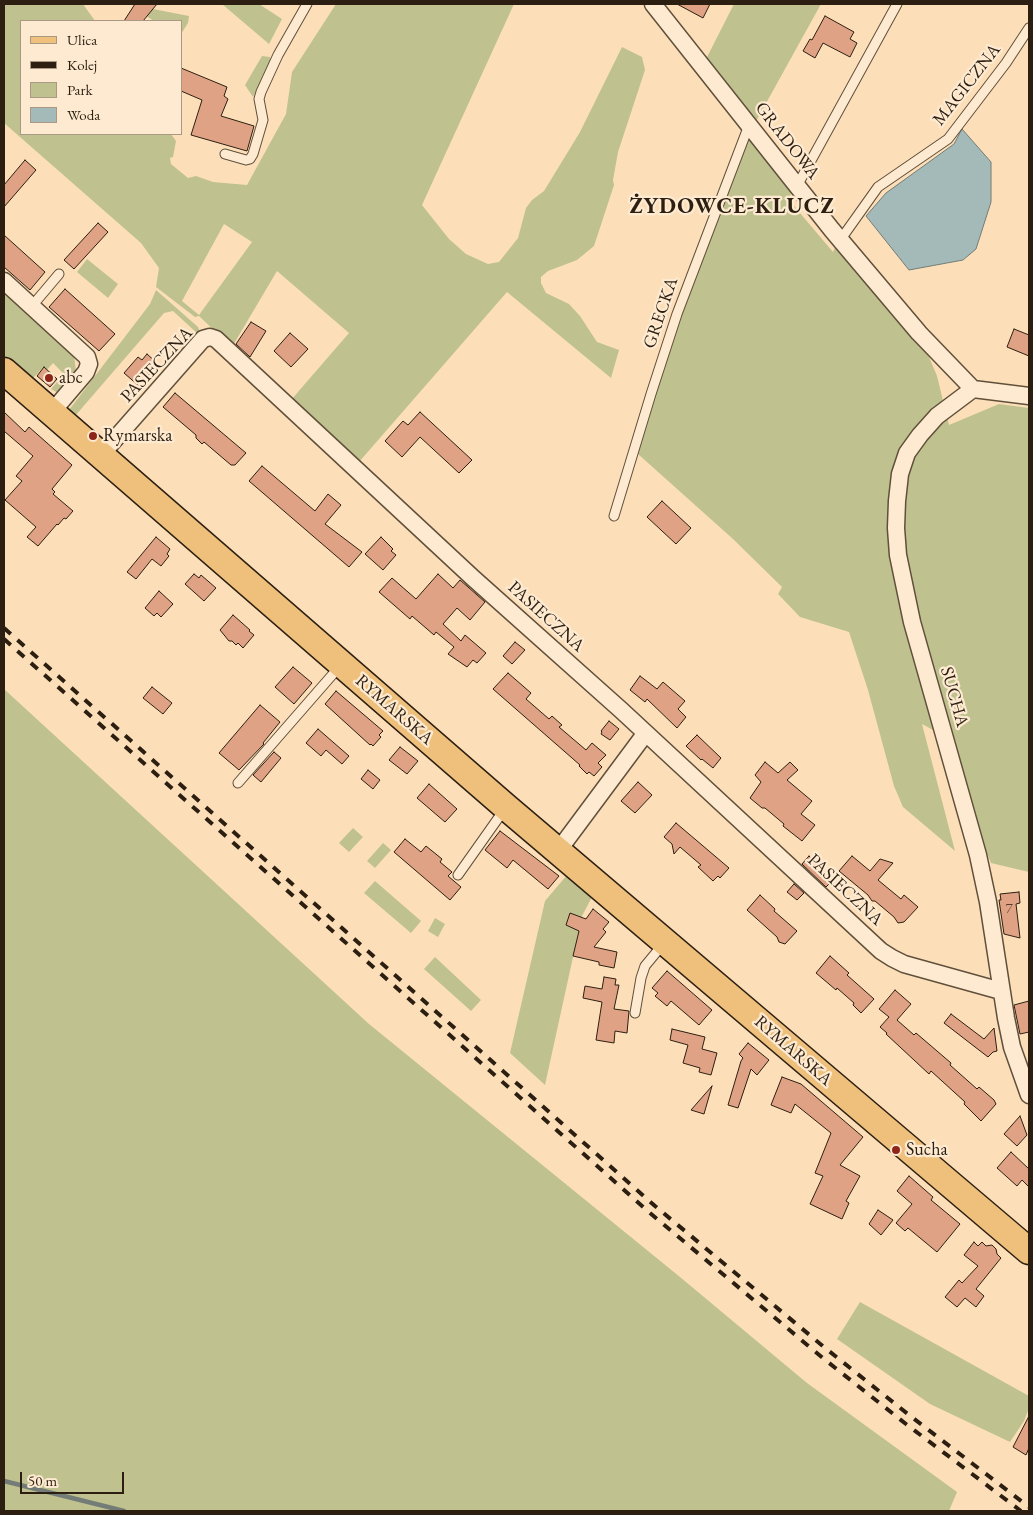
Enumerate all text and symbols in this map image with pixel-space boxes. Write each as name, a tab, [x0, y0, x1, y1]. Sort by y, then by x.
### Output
legend	[20, 20, 182, 135]
text: Ulica	[67, 30, 97, 49]
street label: MAGICZNA	[928, 40, 1006, 130]
text: Kolej	[67, 55, 97, 74]
text: Park	[67, 80, 93, 99]
street label: GRADOWA	[750, 98, 824, 184]
text: Woda	[67, 105, 100, 124]
district label: ŻYDOWCE-KLUCZ	[628, 194, 836, 220]
street label: GRECKA	[639, 275, 683, 351]
street label: PASIECZNA	[116, 323, 198, 407]
place label: abc	[59, 367, 83, 389]
marker: abc	[43, 372, 55, 384]
place label: Rymarska	[103, 425, 172, 447]
marker: Rymarska	[87, 430, 99, 442]
street label: PASIECZNA	[503, 577, 589, 657]
street label: SUCHA	[935, 664, 973, 730]
street label: RYMARSKA	[351, 670, 437, 750]
street label: PASIECZNA	[803, 849, 887, 931]
house number: 7	[1005, 900, 1013, 918]
street label: RYMARSKA	[750, 1011, 836, 1091]
place label: Sucha	[906, 1139, 948, 1161]
marker: Sucha	[890, 1144, 902, 1156]
scale bar	[22, 1462, 126, 1494]
text: 50 m	[28, 1471, 57, 1490]

